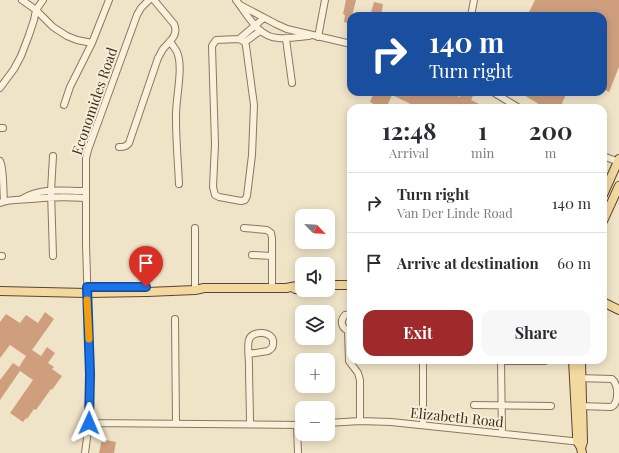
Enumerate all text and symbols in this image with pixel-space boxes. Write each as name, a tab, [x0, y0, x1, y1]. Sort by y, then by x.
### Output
text: 140 m	[429, 23, 504, 60]
icon: right	[363, 28, 415, 80]
street label: Economides Road	[67, 45, 121, 157]
text: Turn right	[429, 59, 512, 83]
text: 12:48	[382, 114, 436, 146]
text: 1	[478, 114, 487, 146]
text: 200	[529, 114, 572, 146]
text: Arrival	[389, 144, 429, 161]
text: min	[471, 144, 494, 161]
text: m	[545, 144, 556, 161]
text: Turn right	[397, 184, 470, 204]
icon: right	[363, 192, 385, 214]
text: 140 m	[552, 193, 591, 213]
text: Van Der Linde Road	[397, 204, 513, 221]
north arrow	[295, 209, 335, 249]
map controls	[295, 209, 335, 441]
pin	[129, 246, 163, 287]
icon: arrive	[135, 252, 157, 274]
icon: arrive	[363, 252, 385, 274]
text: Arrive at destination	[397, 253, 539, 273]
text: 60 m	[557, 253, 591, 273]
button: sound	[295, 257, 335, 297]
button: layers	[295, 305, 335, 345]
button: Exit	[363, 310, 473, 356]
button: Share	[481, 310, 591, 356]
button: +	[295, 353, 335, 393]
button: −	[295, 401, 335, 441]
position arrow	[68, 402, 110, 444]
street label: Elizabeth Road	[409, 403, 505, 431]

